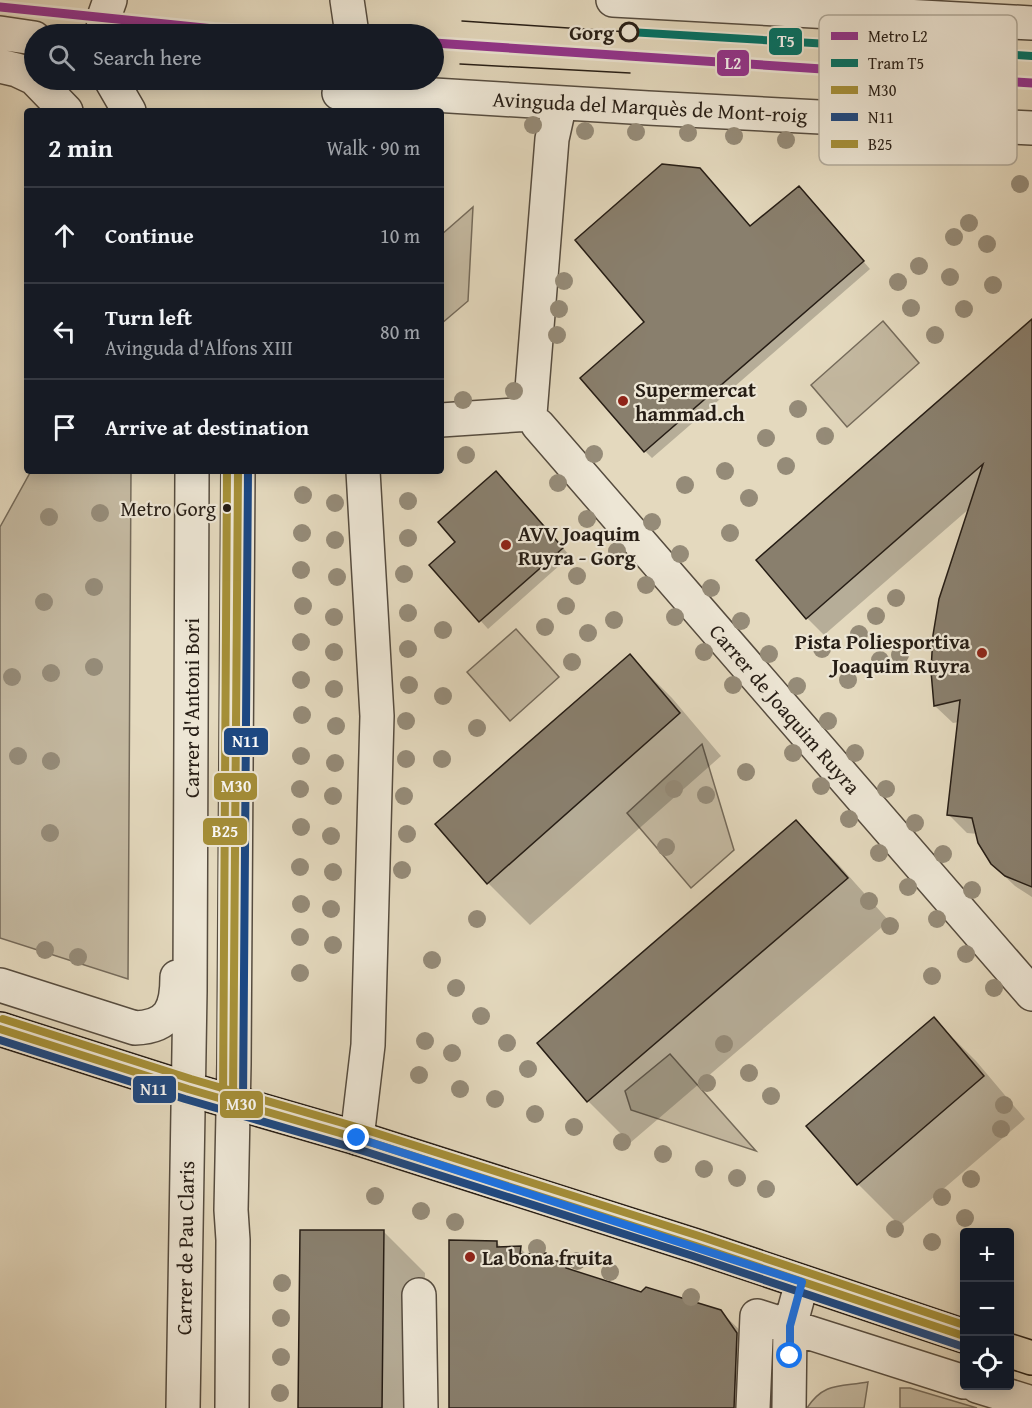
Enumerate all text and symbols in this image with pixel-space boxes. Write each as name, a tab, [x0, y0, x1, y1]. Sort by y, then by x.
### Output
legend	[819, 15, 1017, 165]
place label: Gorg	[569, 17, 615, 48]
marker: Gorg	[619, 22, 639, 42]
search box	[24, 24, 444, 90]
text: Metro L2	[868, 24, 928, 48]
line badge: T5	[768, 27, 803, 56]
text: T5	[777, 29, 795, 53]
icon: search	[45, 41, 78, 74]
text: Search here	[93, 41, 202, 73]
line badge: L2	[716, 49, 750, 77]
text: L2	[725, 51, 741, 75]
text: Tram T5	[868, 51, 924, 75]
text: M30	[868, 78, 897, 102]
street label: Avinguda del Marquès de Mont-roig	[492, 83, 809, 131]
text: N11	[868, 105, 894, 129]
text: 2 min	[48, 128, 113, 167]
text: B25	[868, 132, 892, 156]
text: Walk · 90 m	[326, 133, 420, 162]
icon: ahead	[48, 219, 81, 252]
text: Continue	[105, 219, 194, 251]
text: 10 m	[380, 221, 420, 250]
text: Turn left	[105, 301, 192, 333]
icon: left	[48, 315, 81, 348]
text: 80 m	[380, 317, 420, 346]
text: Avinguda d'Alfons XIII	[105, 333, 293, 362]
place label: Supermercat hammad.ch	[635, 374, 756, 429]
marker: Supermercat hammad.ch	[616, 394, 630, 408]
icon: arrive	[48, 411, 81, 444]
text: Arrive at destination	[105, 411, 309, 443]
place label: Metro Gorg	[120, 494, 216, 523]
marker: Metro Gorg	[221, 502, 233, 514]
place label: AVV Joaquim Ruyra - Gorg	[518, 518, 640, 573]
marker: AVV Joaquim Ruyra - Gorg	[499, 538, 513, 552]
street label: Carrer de Joaquim Ruyra	[702, 617, 868, 801]
street label: Carrer d'Antoni Bori	[176, 618, 207, 798]
place label: Pista Poliesportiva Joaquim Ruyra	[795, 626, 970, 681]
marker: Pista Poliesportiva Joaquim Ruyra	[975, 646, 989, 660]
line badge: N11	[223, 727, 269, 756]
text: N11	[232, 729, 260, 753]
line badge: M30	[213, 772, 258, 801]
text: M30	[221, 774, 251, 798]
line badge: B25	[202, 817, 248, 846]
text: B25	[212, 819, 238, 843]
line badge: N11	[132, 1075, 177, 1104]
text: N11	[140, 1077, 168, 1101]
line badge: M30	[219, 1090, 264, 1119]
text: M30	[226, 1092, 256, 1116]
route end	[343, 1124, 369, 1150]
street label: Carrer de Pau Claris	[168, 1161, 202, 1335]
map controls	[960, 1228, 1014, 1390]
button: +	[960, 1228, 1014, 1282]
place label: La bona fruita	[482, 1242, 613, 1273]
marker: La bona fruita	[463, 1250, 477, 1264]
button: −	[960, 1282, 1014, 1336]
button: locate	[960, 1336, 1014, 1390]
route start	[776, 1342, 802, 1368]

